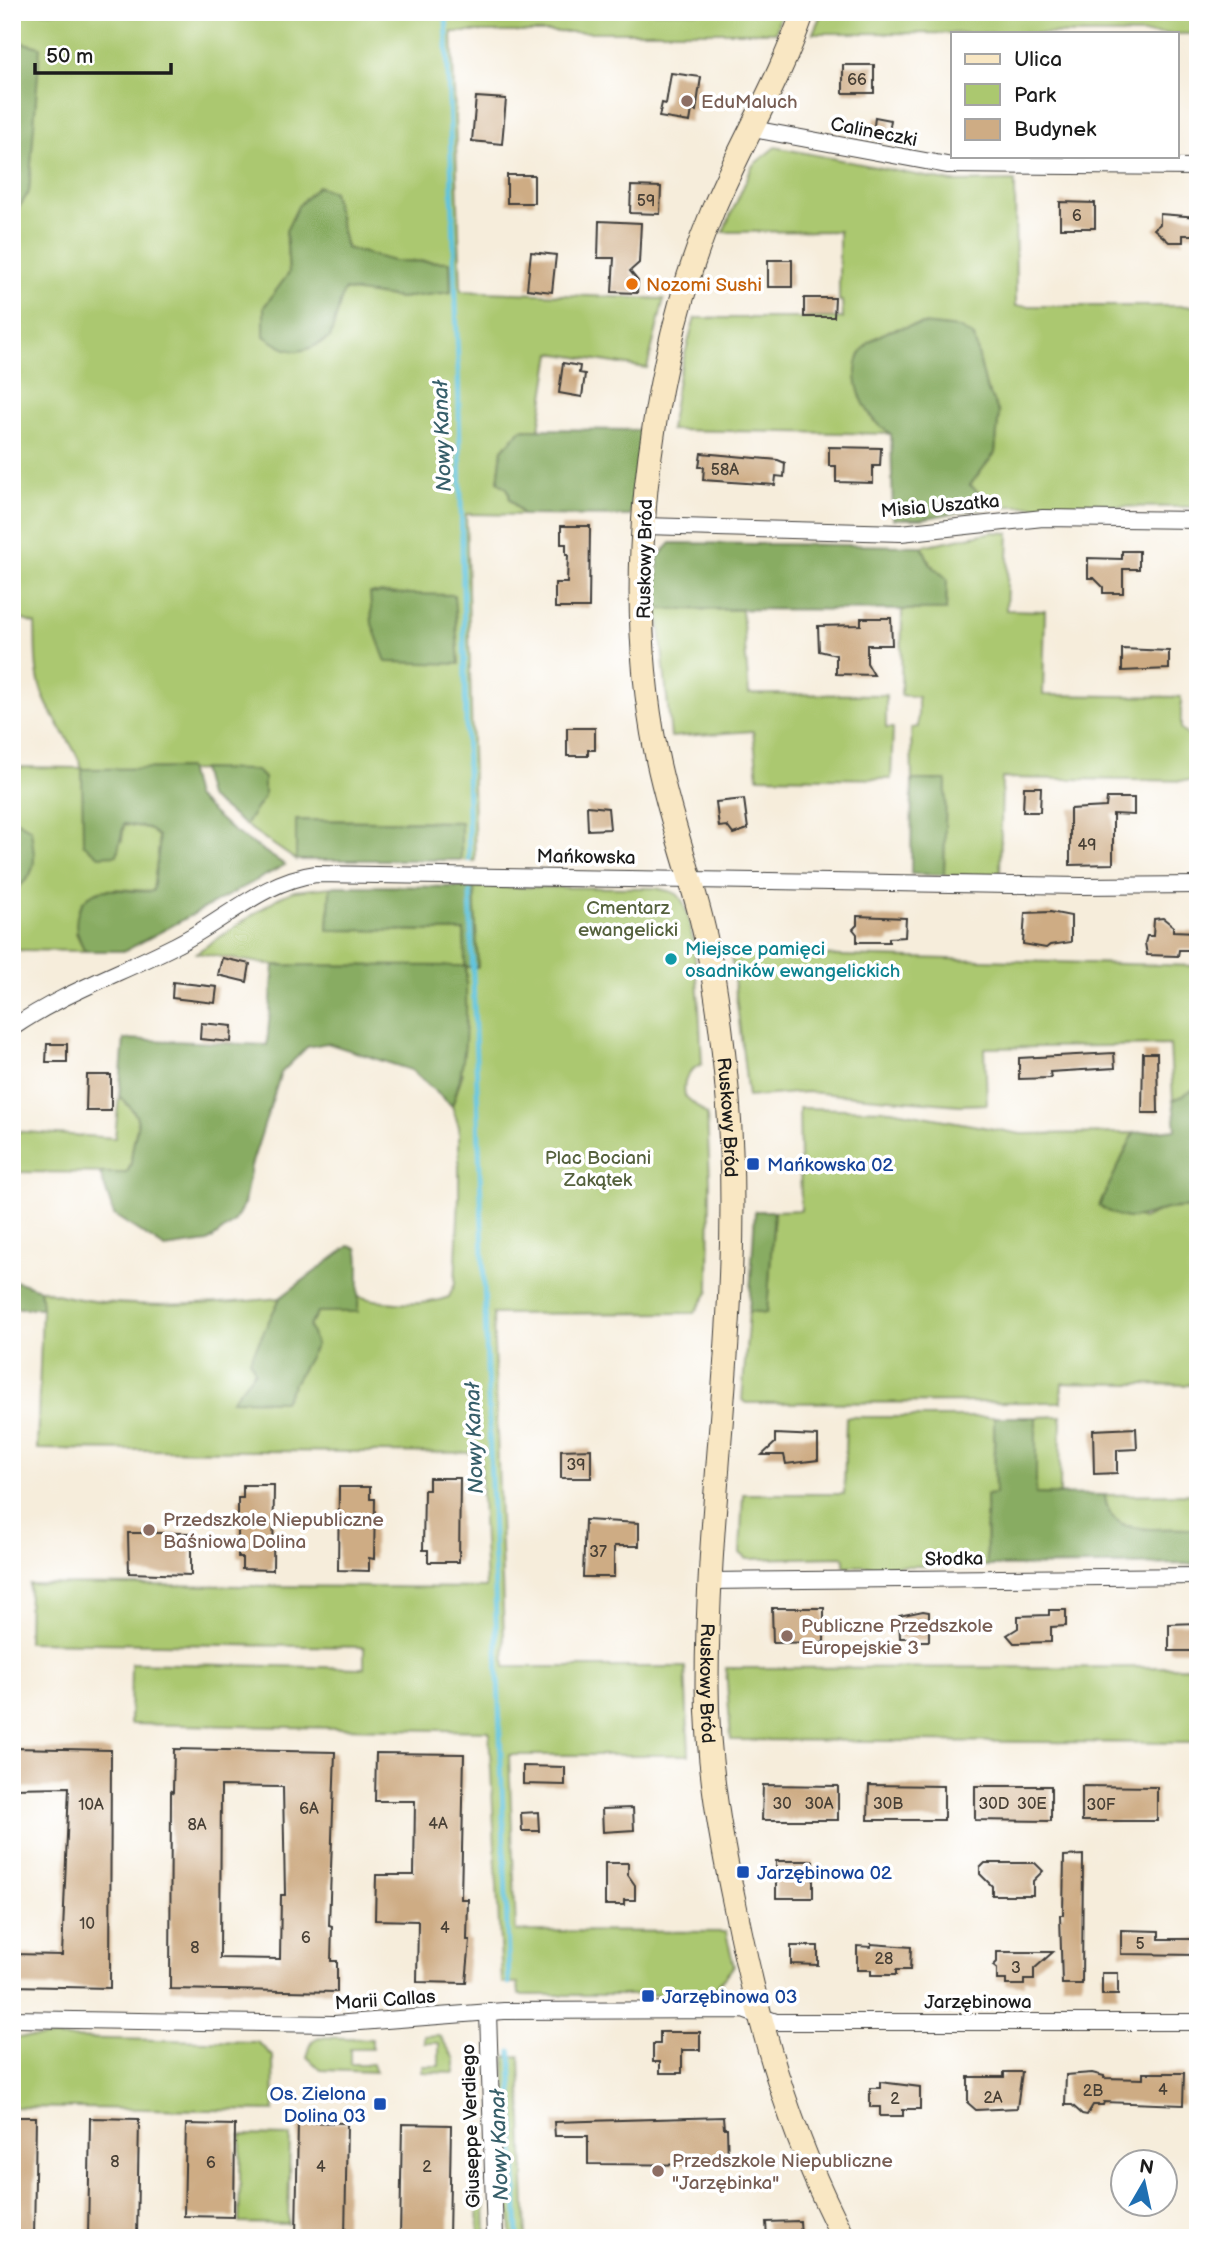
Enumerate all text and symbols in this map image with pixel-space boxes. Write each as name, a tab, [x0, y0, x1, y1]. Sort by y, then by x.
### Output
scale bar	[35, 32, 172, 76]
legend	[951, 32, 1178, 158]
text: 50 m	[46, 44, 93, 69]
text: Ulica	[1014, 47, 1062, 72]
house number: 66	[847, 71, 867, 90]
text: Park	[1014, 83, 1057, 108]
place label: EduMaluch	[701, 91, 798, 114]
marker: EduMaluch	[679, 93, 695, 109]
street label: Calineczki	[828, 113, 919, 152]
text: Budynek	[1014, 117, 1097, 142]
house number: 59	[637, 192, 655, 211]
house number: 6	[1072, 207, 1082, 226]
place label: Nozomi Sushi	[646, 274, 762, 297]
marker: Nozomi Sushi	[624, 276, 640, 292]
water label: Nowy Kanał	[428, 379, 457, 492]
house number: 58A	[711, 461, 739, 480]
street label: Misia Uszatka	[880, 490, 1000, 523]
street label: Ruskowy Bród	[633, 499, 658, 619]
house number: 49	[1077, 836, 1097, 855]
street label: Mańkowska	[536, 845, 636, 870]
park label: Cmentarz ewangelicki	[578, 897, 678, 942]
place label: Miejsce pamięci osadników ewangelickich	[685, 938, 900, 983]
marker: Miejsce pamięci osadników ewangelickich	[663, 951, 679, 967]
street label: Ruskowy Bród	[711, 1056, 742, 1177]
park label: Plac Bociani Zakątek	[545, 1147, 651, 1192]
place label: Mańkowska 02	[767, 1154, 894, 1177]
marker: Mańkowska 02	[745, 1156, 761, 1172]
water label: Nowy Kanał	[460, 1381, 489, 1494]
house number: 39	[566, 1456, 586, 1475]
place label: Przedszkole Niepubliczne Baśniowa Dolina	[163, 1509, 384, 1554]
marker: Przedszkole Niepubliczne Baśniowa Dolina	[141, 1522, 157, 1538]
house number: 37	[589, 1543, 607, 1562]
street label: Słodka	[924, 1547, 984, 1572]
place label: Publiczne Przedszkole Europejskie 3	[801, 1615, 993, 1660]
street label: Ruskowy Bród	[694, 1623, 719, 1744]
marker: Publiczne Przedszkole Europejskie 3	[779, 1628, 795, 1644]
house number: 30	[772, 1795, 792, 1814]
house number: 30A	[804, 1795, 834, 1814]
house number: 30B	[873, 1795, 903, 1814]
house number: 30D	[979, 1795, 1009, 1814]
house number: 30E	[1017, 1795, 1047, 1814]
house number: 10A	[78, 1796, 104, 1815]
house number: 30F	[1087, 1796, 1116, 1815]
house number: 6A	[299, 1800, 319, 1819]
house number: 4A	[428, 1815, 448, 1834]
house number: 8A	[187, 1816, 207, 1835]
place label: Jarzębinowa 02	[757, 1862, 893, 1885]
marker: Jarzębinowa 02	[735, 1864, 751, 1880]
house number: 10	[79, 1915, 95, 1934]
house number: 4	[440, 1919, 450, 1938]
house number: 6	[301, 1929, 311, 1948]
house number: 5	[1135, 1935, 1145, 1954]
house number: 8	[190, 1939, 200, 1958]
house number: 28	[875, 1950, 893, 1969]
house number: 3	[1011, 1959, 1021, 1978]
street label: Marii Callas	[334, 1986, 436, 2015]
place label: Jarzębinowa 03	[662, 1986, 798, 2009]
marker: Jarzębinowa 03	[640, 1988, 656, 2004]
street label: Jarzębinowa	[924, 1991, 1032, 2014]
street label: Giuseppe Verdiego	[457, 2043, 486, 2208]
house number: 4	[1158, 2081, 1168, 2100]
house number: 2B	[1083, 2082, 1103, 2101]
place label: Os. Zielona Dolina 03	[270, 2083, 366, 2128]
water label: Nowy Kanał	[485, 2088, 514, 2201]
house number: 2A	[983, 2089, 1003, 2108]
house number: 2	[890, 2090, 900, 2109]
marker: Os. Zielona Dolina 03	[372, 2096, 388, 2112]
north arrow	[1108, 2148, 1178, 2218]
place label: Przedszkole Niepubliczne "Jarzębinka"	[672, 2150, 893, 2195]
house number: 8	[110, 2153, 120, 2172]
house number: 6	[206, 2154, 216, 2173]
text: N	[1138, 2155, 1155, 2180]
house number: 4	[316, 2158, 326, 2177]
house number: 2	[422, 2158, 432, 2177]
marker: Przedszkole Niepubliczne "Jarzębinka"	[650, 2163, 666, 2179]

